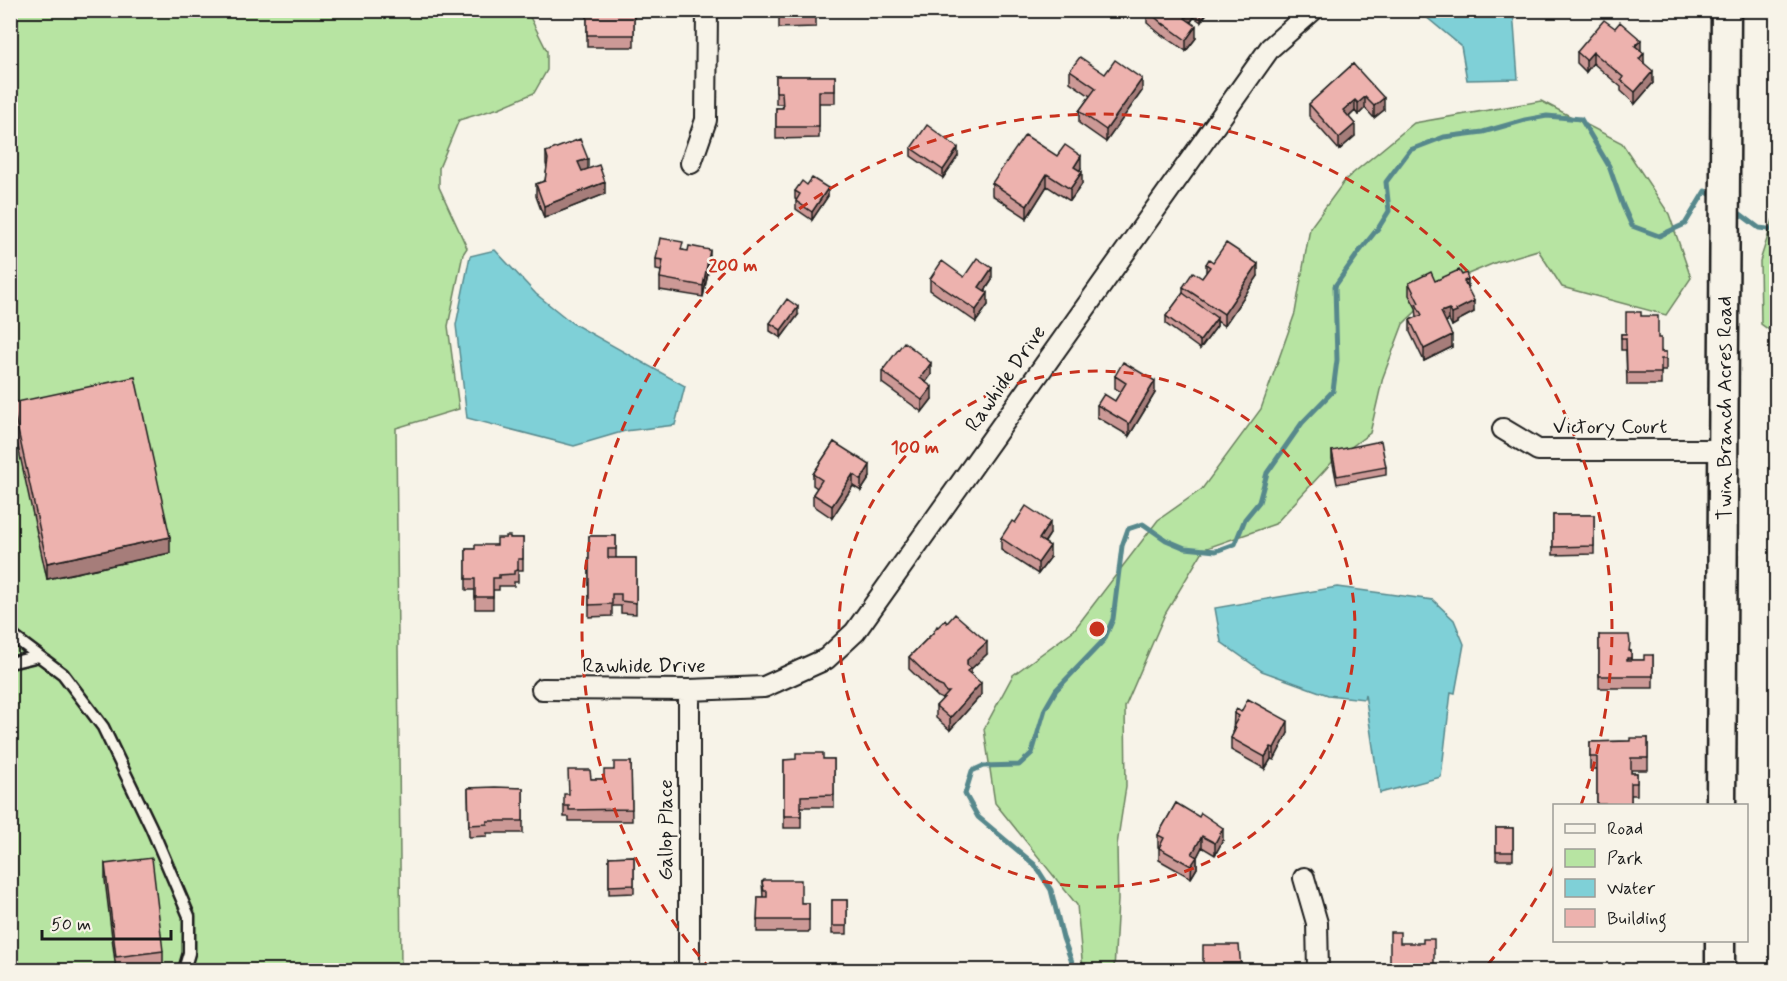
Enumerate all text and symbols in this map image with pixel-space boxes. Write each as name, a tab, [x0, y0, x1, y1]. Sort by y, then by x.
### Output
text: 200 m	[708, 254, 758, 278]
street label: Twin Branch Acres Road	[1711, 296, 1739, 520]
street label: Rawhide Drive	[959, 320, 1053, 437]
street label: Victory Court	[1553, 413, 1667, 441]
text: 100 m	[891, 436, 939, 460]
centre of rings	[1087, 619, 1107, 639]
street label: Rawhide Drive	[582, 652, 706, 680]
street label: Gallop Place	[652, 779, 680, 881]
legend	[1553, 804, 1748, 942]
text: Road	[1607, 817, 1643, 841]
text: Park	[1607, 847, 1643, 871]
text: Water	[1607, 877, 1656, 901]
scale bar	[42, 903, 171, 941]
text: Building	[1607, 907, 1667, 933]
text: 50 m	[51, 913, 91, 937]

